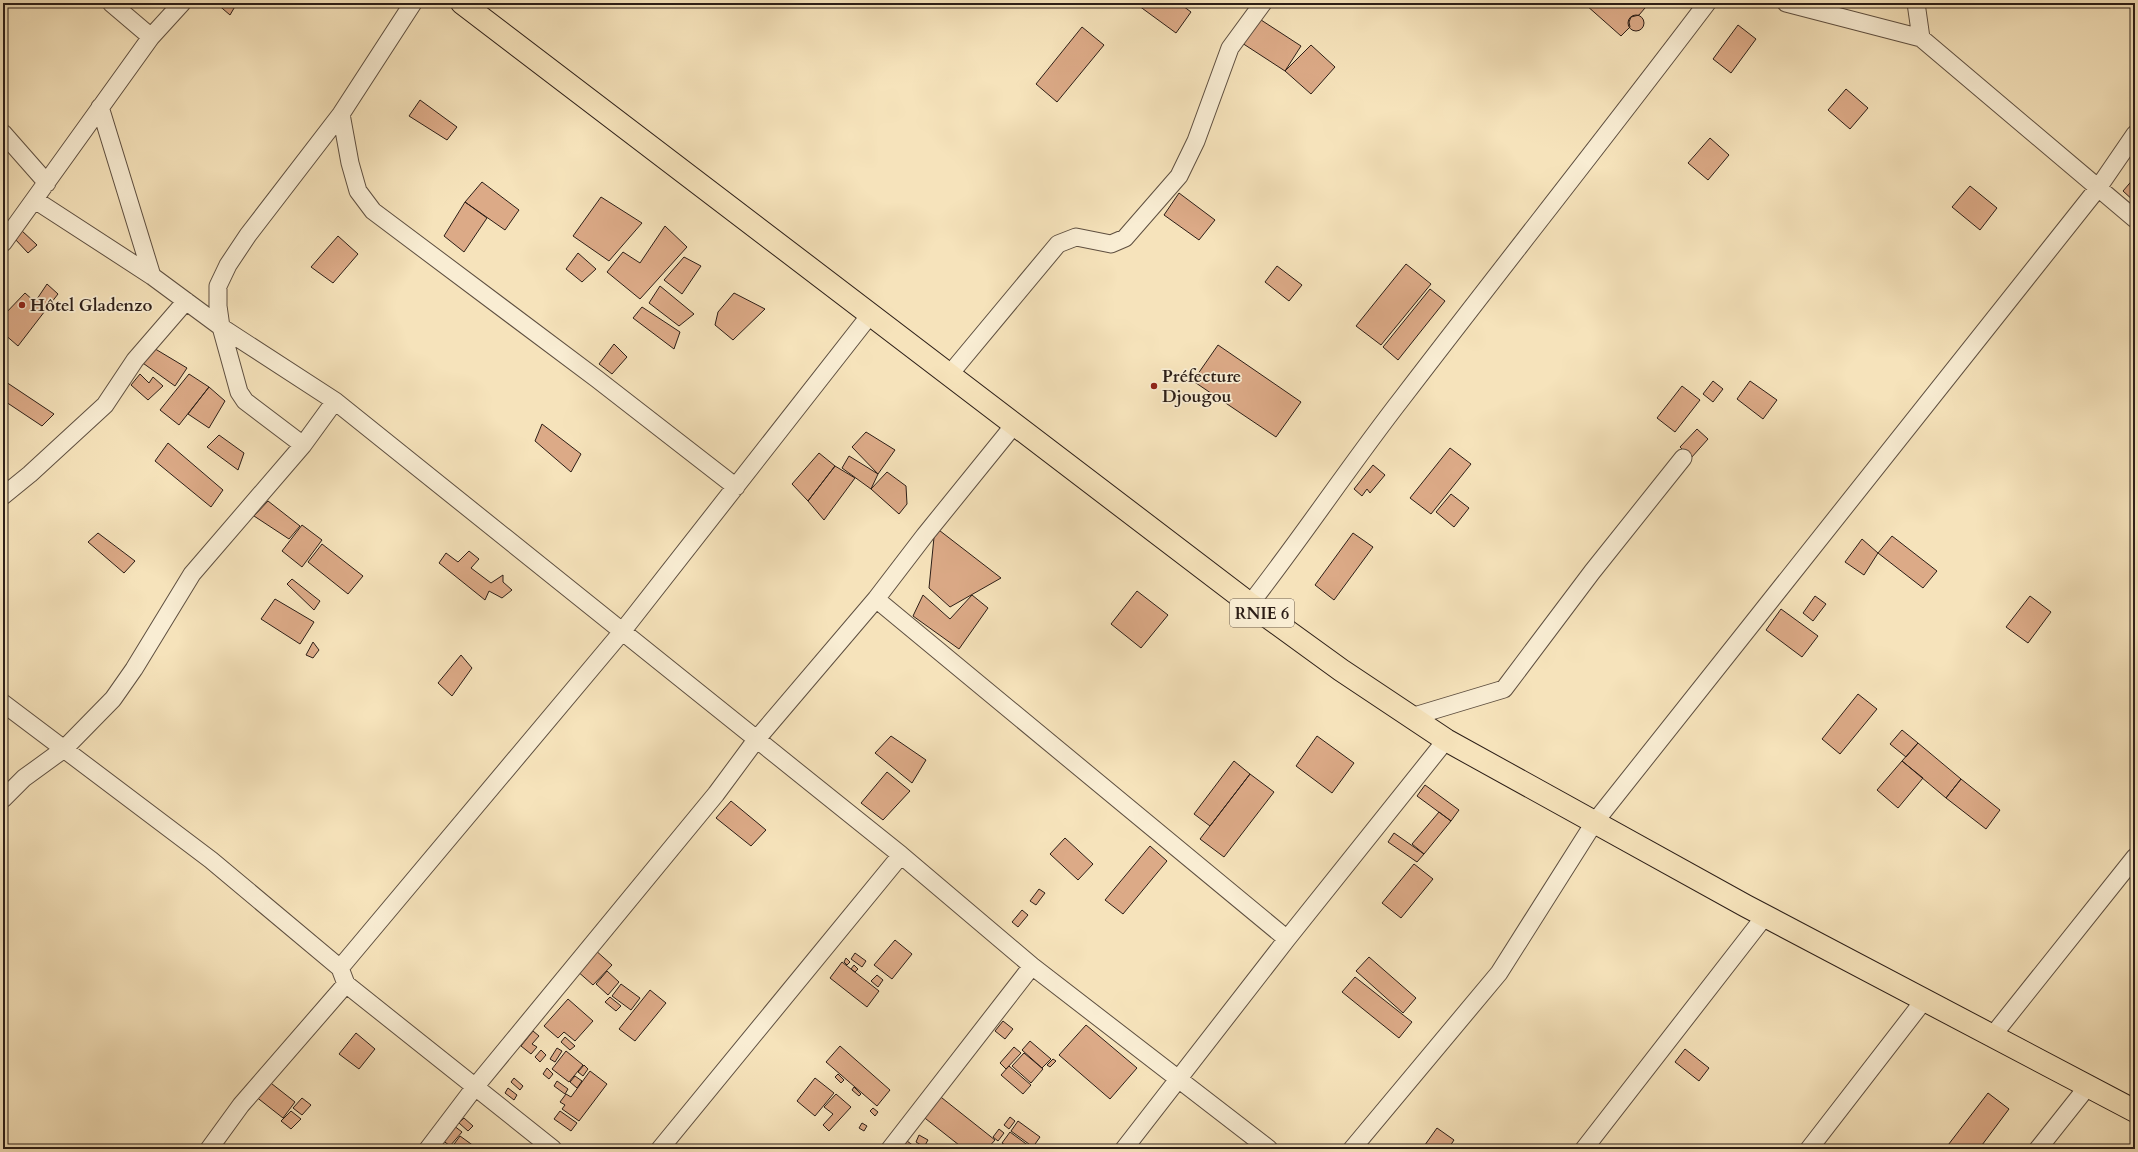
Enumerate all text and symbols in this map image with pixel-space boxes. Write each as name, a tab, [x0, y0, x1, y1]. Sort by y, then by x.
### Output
place label: Hôtel Gladenzo	[30, 294, 152, 317]
marker: Hôtel Gladenzo	[17, 300, 27, 310]
place label: Préfecture Djougou	[1162, 365, 1241, 408]
marker: Préfecture Djougou	[1149, 381, 1159, 391]
road number: RNIE 6	[1230, 599, 1294, 627]

